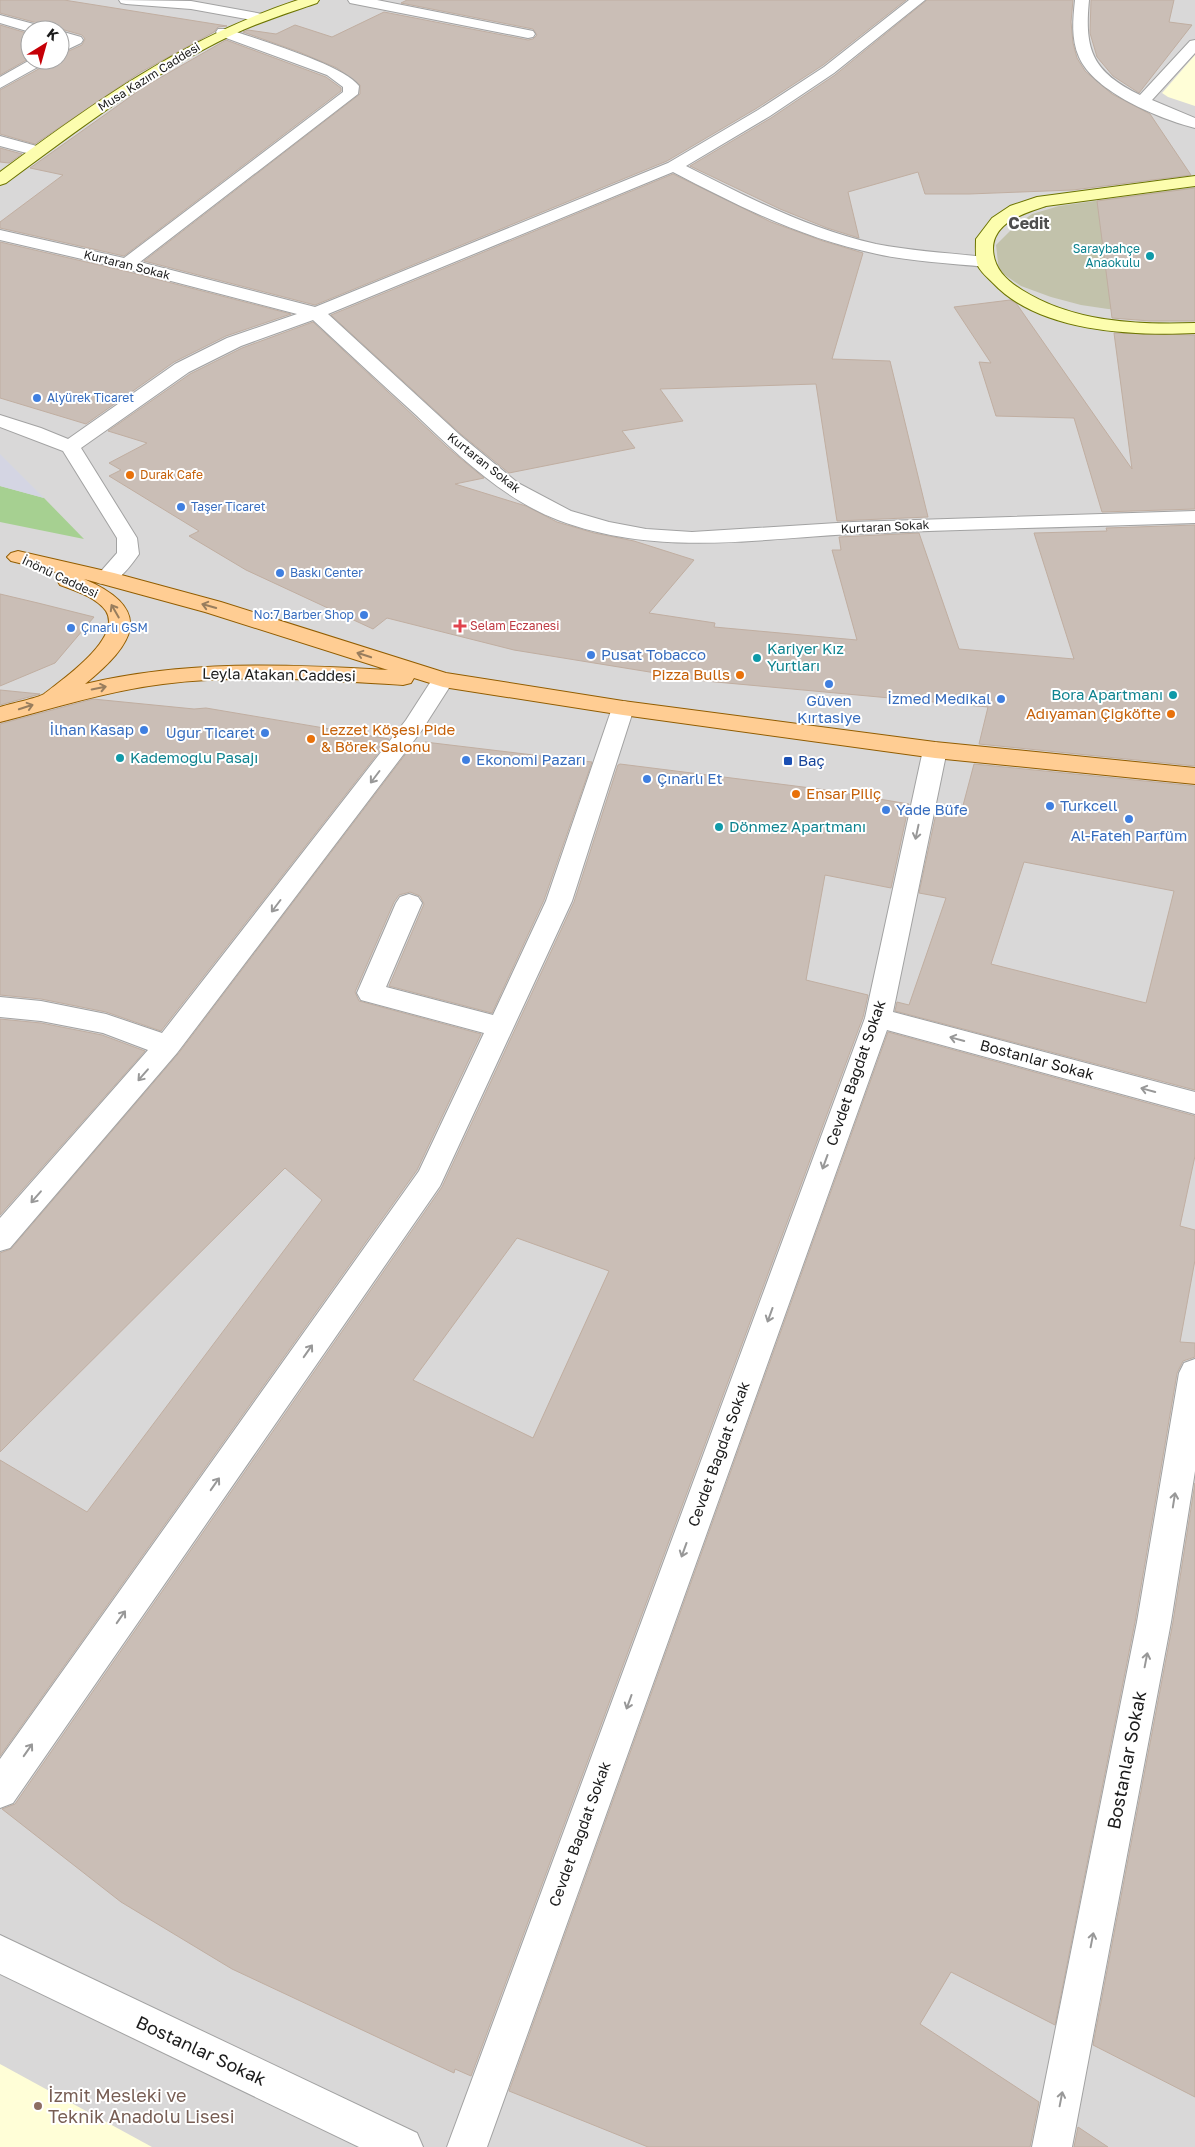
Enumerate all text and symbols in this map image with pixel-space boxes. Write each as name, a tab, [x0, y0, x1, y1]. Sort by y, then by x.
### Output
north arrow	[20, 20, 70, 70]
text: K	[44, 24, 62, 44]
street label: Musa Kazım Caddesi	[95, 39, 203, 114]
district label: Cedit	[1008, 213, 1050, 233]
place label: Saraybahçe Anaokulu	[1073, 241, 1140, 270]
street label: Kurtaran Sokak	[82, 247, 172, 283]
marker: Saraybahçe Anaokulu	[1144, 250, 1156, 262]
place label: Alyürek Ticaret	[47, 390, 134, 405]
marker: Alyürek Ticaret	[31, 392, 43, 404]
street label: Kurtaran Sokak	[445, 429, 524, 496]
place label: Durak Cafe	[140, 467, 203, 482]
marker: Durak Cafe	[124, 469, 136, 481]
place label: Taşer Ticaret	[191, 499, 266, 514]
marker: Taşer Ticaret	[175, 501, 187, 513]
street label: Kurtaran Sokak	[840, 517, 930, 536]
street label: İnönü Caddesi	[20, 552, 101, 601]
place label: Baskı Center	[290, 565, 363, 580]
marker: Baskı Center	[274, 567, 286, 579]
one-way arrow	[201, 600, 217, 610]
one-way arrow	[110, 603, 120, 618]
place label: No:7 Barber Shop	[254, 607, 354, 622]
marker: No:7 Barber Shop	[358, 609, 370, 621]
place label: Selam Eczanesi	[470, 618, 559, 633]
place label: Çınarlı GSM	[81, 620, 148, 635]
marker: Selam Eczanesi	[454, 620, 466, 632]
marker: Çınarlı GSM	[65, 622, 77, 634]
place label: Kariyer Kız Yurtları	[767, 639, 844, 674]
place label: Pusat Tobacco	[601, 645, 706, 663]
one-way arrow	[356, 649, 372, 659]
marker: Pusat Tobacco	[585, 649, 597, 661]
marker: Kariyer Kız Yurtları	[751, 652, 763, 664]
street label: Leyla Atakan Caddesi	[202, 664, 356, 684]
place label: Pizza Bulls	[652, 665, 730, 683]
marker: Pizza Bulls	[734, 669, 746, 681]
marker: Güven Kırtasiye	[823, 678, 835, 690]
one-way arrow	[90, 683, 106, 692]
place label: Bora Apartmanı	[1051, 685, 1163, 703]
place label: İzmed Medikal	[887, 689, 991, 707]
marker: Bora Apartmanı	[1167, 689, 1179, 701]
place label: Güven Kırtasiye	[797, 691, 861, 726]
marker: İzmed Medikal	[995, 693, 1007, 705]
one-way arrow	[17, 701, 33, 711]
place label: Adıyaman Çiğköfte	[1026, 704, 1161, 722]
marker: Adıyaman Çiğköfte	[1165, 708, 1177, 720]
place label: İlhan Kasap	[49, 720, 134, 738]
place label: Lezzet Köşesi Pide & Börek Salonu	[321, 720, 455, 755]
place label: Uğur Ticaret	[166, 723, 255, 741]
marker: İlhan Kasap	[138, 724, 150, 736]
marker: Uğur Ticaret	[259, 727, 271, 739]
marker: Lezzet Köşesi Pide & Börek Salonu	[305, 733, 317, 745]
place label: Kademoğlu Pasajı	[130, 748, 258, 766]
place label: Ekonomi Pazarı	[476, 750, 586, 768]
place label: Baç	[798, 751, 825, 769]
marker: Kademoğlu Pasajı	[114, 752, 126, 764]
marker: Ekonomi Pazarı	[460, 754, 472, 766]
marker: Baç	[782, 755, 794, 767]
place label: Çınarlı Et	[657, 769, 723, 787]
one-way arrow	[369, 770, 380, 783]
marker: Çınarlı Et	[641, 773, 653, 785]
place label: Ensar Piliç	[806, 784, 881, 802]
marker: Ensar Piliç	[790, 788, 802, 800]
place label: Turkcell	[1060, 796, 1118, 814]
place label: Yade Büfe	[896, 800, 968, 818]
marker: Turkcell	[1044, 800, 1056, 812]
marker: Yade Büfe	[880, 804, 892, 816]
marker: Al-Fateh Parfüm	[1123, 813, 1135, 825]
place label: Dönmez Apartmanı	[729, 817, 866, 835]
marker: Dönmez Apartmanı	[713, 821, 725, 833]
one-way arrow	[912, 824, 921, 840]
place label: Al-Fateh Parfüm	[1071, 826, 1187, 844]
one-way arrow	[271, 899, 281, 913]
street label: Cevdet Bağdat Sokak	[822, 997, 889, 1148]
one-way arrow	[950, 1034, 966, 1043]
street label: Bostanlar Sokak	[978, 1035, 1097, 1083]
one-way arrow	[137, 1068, 148, 1081]
one-way arrow	[1140, 1085, 1156, 1094]
one-way arrow	[820, 1154, 829, 1169]
one-way arrow	[30, 1191, 42, 1204]
one-way arrow	[765, 1307, 774, 1322]
one-way arrow	[303, 1344, 313, 1358]
street label: Cevdet Bağdat Sokak	[683, 1378, 753, 1529]
one-way arrow	[210, 1477, 220, 1491]
one-way arrow	[1169, 1492, 1179, 1508]
one-way arrow	[679, 1542, 688, 1557]
one-way arrow	[116, 1610, 126, 1624]
one-way arrow	[1142, 1652, 1152, 1668]
street label: Bostanlar Sokak	[1102, 1689, 1150, 1831]
one-way arrow	[624, 1694, 633, 1710]
one-way arrow	[23, 1743, 33, 1757]
street label: Cevdet Bağdat Sokak	[544, 1758, 614, 1909]
one-way arrow	[1088, 1932, 1098, 1948]
street label: Bostanlar Sokak	[133, 2010, 270, 2090]
place label: İzmit Mesleki ve Teknik Anadolu Lisesi	[48, 2084, 234, 2127]
one-way arrow	[1057, 2092, 1067, 2108]
marker: İzmit Mesleki ve Teknik Anadolu Lisesi	[32, 2100, 44, 2112]

